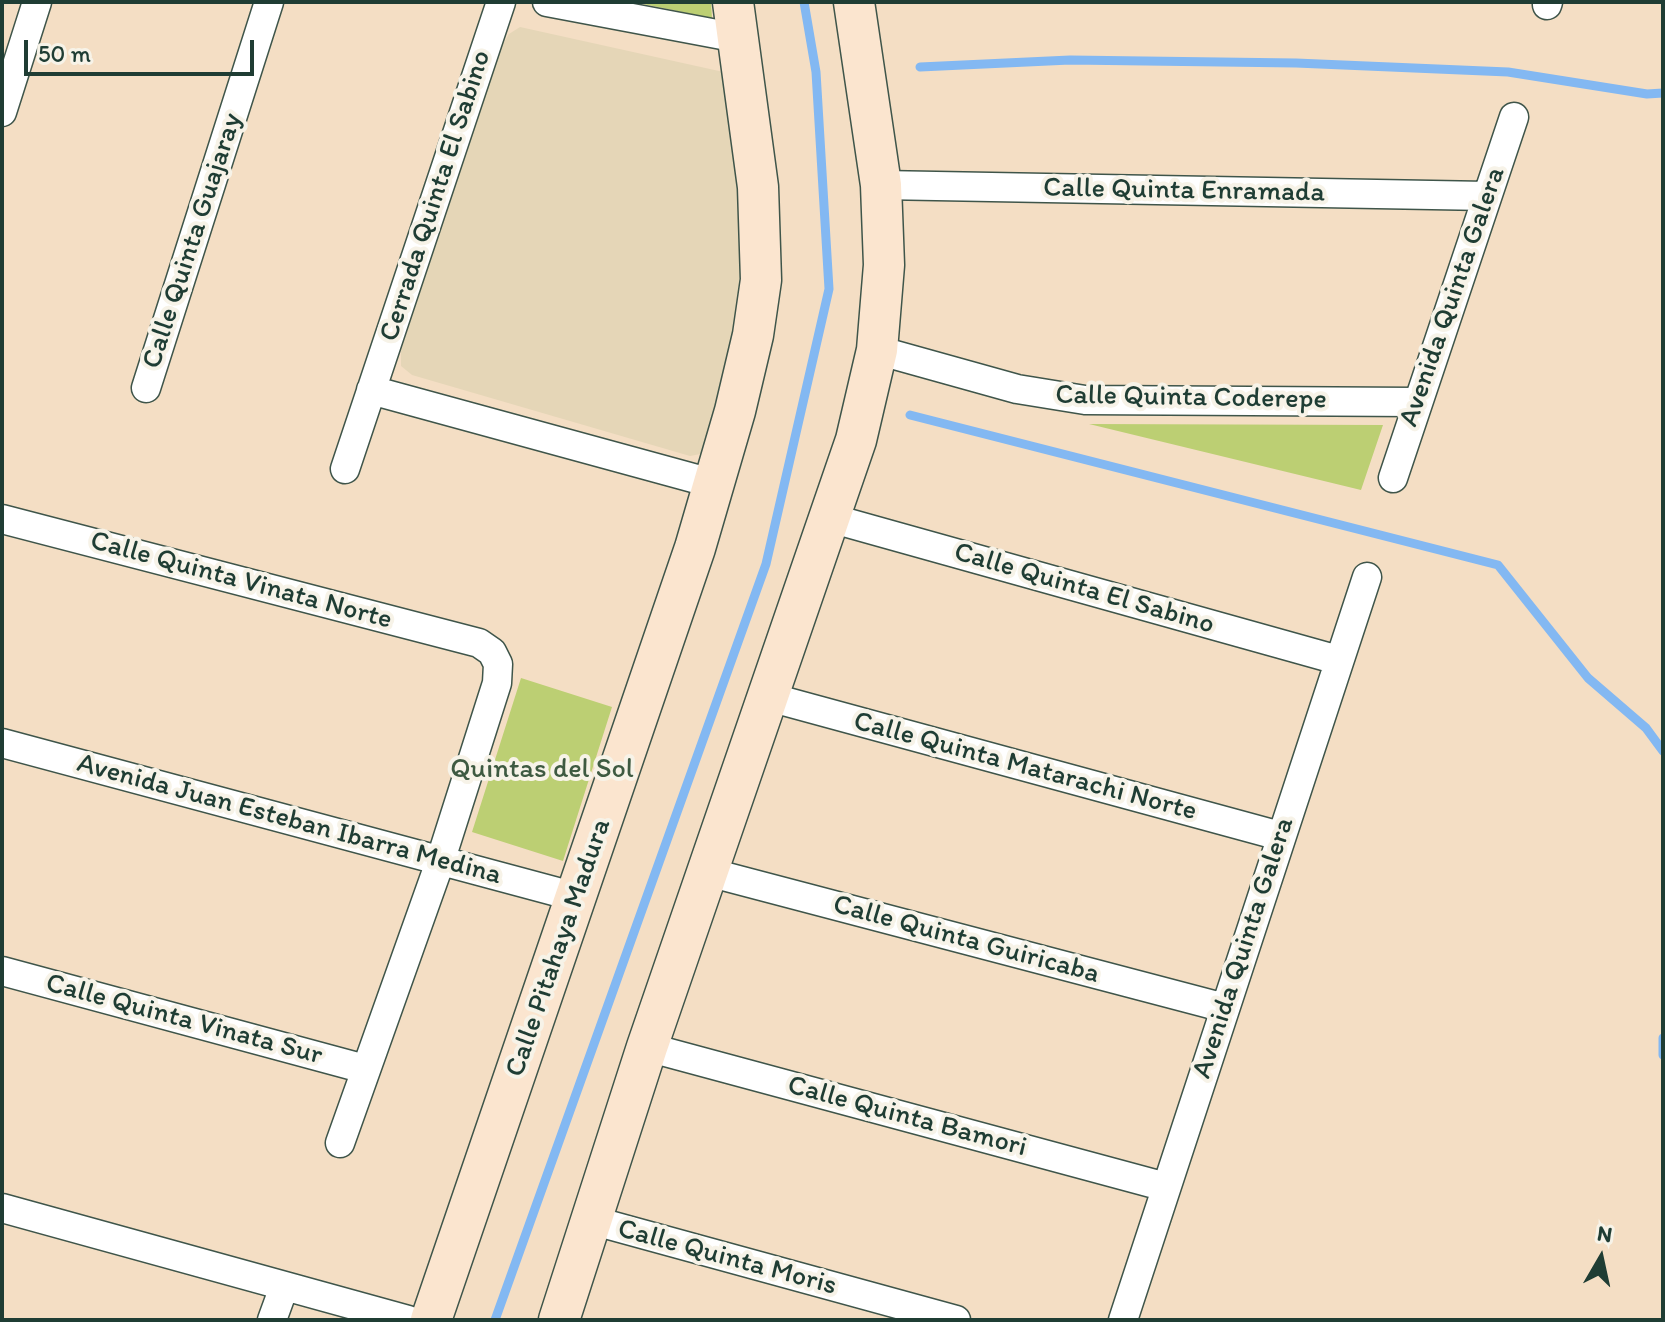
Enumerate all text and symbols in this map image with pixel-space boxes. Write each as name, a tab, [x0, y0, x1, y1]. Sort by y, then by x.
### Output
scale bar	[28, 24, 258, 74]
text: 50 m	[38, 39, 91, 68]
street label: Cerrada Quinta El Sabino	[373, 46, 499, 346]
street label: Calle Quinta Guajaray	[136, 109, 250, 373]
street label: Avenida Quinta Galera	[1393, 163, 1513, 431]
street label: Calle Quinta Enramada	[1043, 172, 1325, 210]
street label: Calle Quinta Coderepe	[1055, 379, 1327, 417]
street label: Calle Quinta Vinata Norte	[87, 525, 395, 637]
street label: Calle Quinta El Sabino	[950, 536, 1218, 642]
street label: Calle Quinta Matarachi Norte	[850, 705, 1200, 829]
street label: Avenida Juan Esteban Ibarra Medina	[73, 747, 505, 893]
park label: Quintas del Sol	[450, 753, 634, 787]
street label: Avenida Quinta Galera	[1186, 813, 1302, 1083]
street label: Calle Pitahaya Madura	[499, 814, 619, 1082]
street label: Calle Quinta Guiricaba	[829, 888, 1103, 992]
street label: Calle Quinta Vinata Sur	[42, 967, 326, 1073]
street label: Calle Quinta Bamori	[784, 1069, 1030, 1165]
street label: Calle Quinta Moris	[614, 1213, 840, 1303]
north arrow	[1561, 1218, 1641, 1298]
text: N	[1595, 1219, 1614, 1248]

